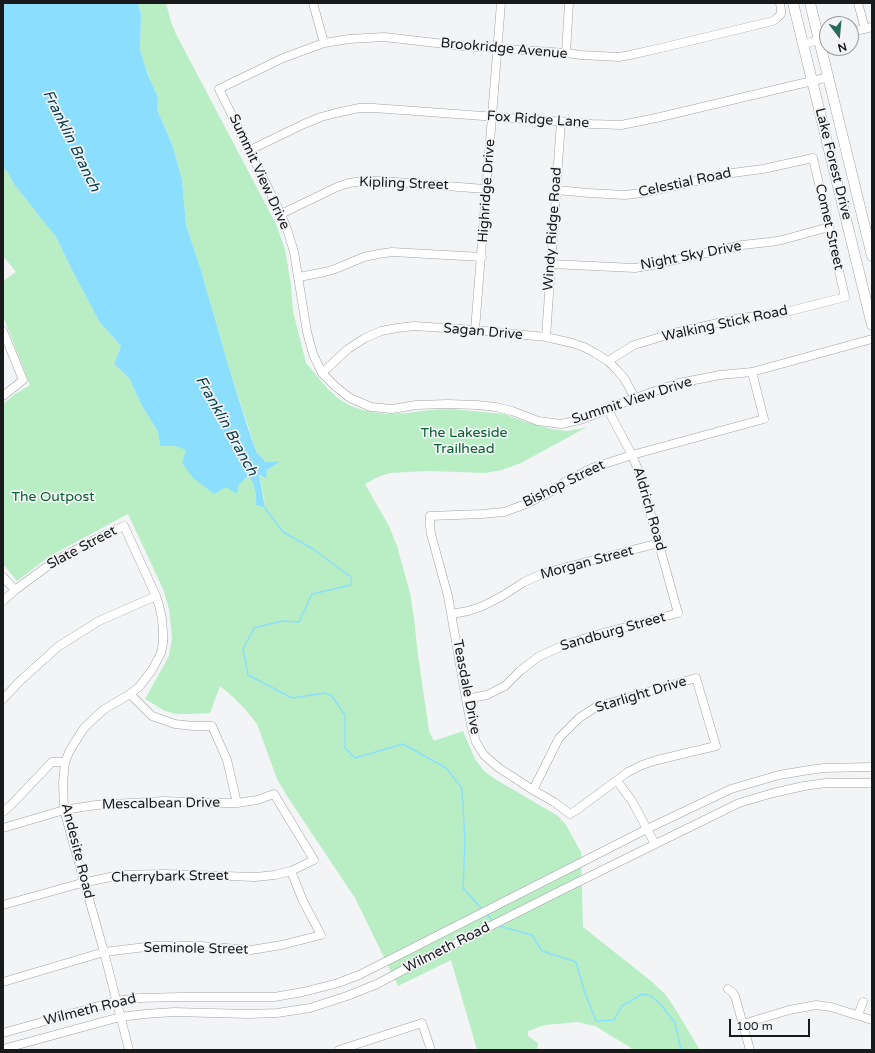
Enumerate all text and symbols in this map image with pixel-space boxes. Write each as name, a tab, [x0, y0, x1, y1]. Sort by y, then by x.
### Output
north arrow	[819, 16, 859, 56]
street label: Brookridge Avenue	[440, 35, 568, 63]
text: N	[836, 40, 848, 55]
water label: Franklin Branch	[38, 87, 104, 195]
street label: Lake Forest Drive	[811, 106, 855, 222]
street label: Fox Ridge Lane	[486, 108, 590, 132]
street label: Summit View Drive	[225, 112, 293, 232]
street label: Highridge Drive	[475, 139, 499, 243]
street label: Celestial Road	[637, 165, 733, 201]
street label: Windy Ridge Road	[540, 167, 566, 291]
street label: Kipling Street	[359, 174, 449, 194]
street label: Comet Street	[811, 182, 847, 272]
street label: Night Sky Drive	[639, 238, 743, 274]
street label: Walking Stick Road	[661, 302, 789, 346]
street label: Sagan Drive	[442, 320, 524, 344]
water label: Franklin Branch	[191, 373, 261, 479]
street label: Summit View Drive	[570, 374, 694, 428]
park label: The Lakeside Trailhead	[421, 425, 507, 458]
street label: Bishop Street	[520, 457, 608, 511]
street label: Aldrich Road	[629, 465, 669, 553]
park label: The Outpost	[11, 489, 95, 505]
street label: Slate Street	[44, 523, 120, 573]
street label: Morgan Street	[539, 542, 635, 584]
street label: Sandburg Street	[558, 609, 668, 655]
street label: Teasdale Drive	[449, 638, 483, 736]
street label: Starlight Drive	[593, 673, 689, 717]
street label: Mescalbean Drive	[102, 795, 220, 813]
street label: Andesite Road	[57, 801, 97, 901]
street label: Cherrybark Street	[111, 868, 229, 886]
street label: Wilmeth Road	[401, 919, 493, 977]
street label: Seminole Street	[143, 940, 249, 958]
street label: Wilmeth Road	[42, 990, 138, 1030]
scale bar	[731, 1011, 812, 1037]
text: 100 m	[736, 1019, 773, 1033]

